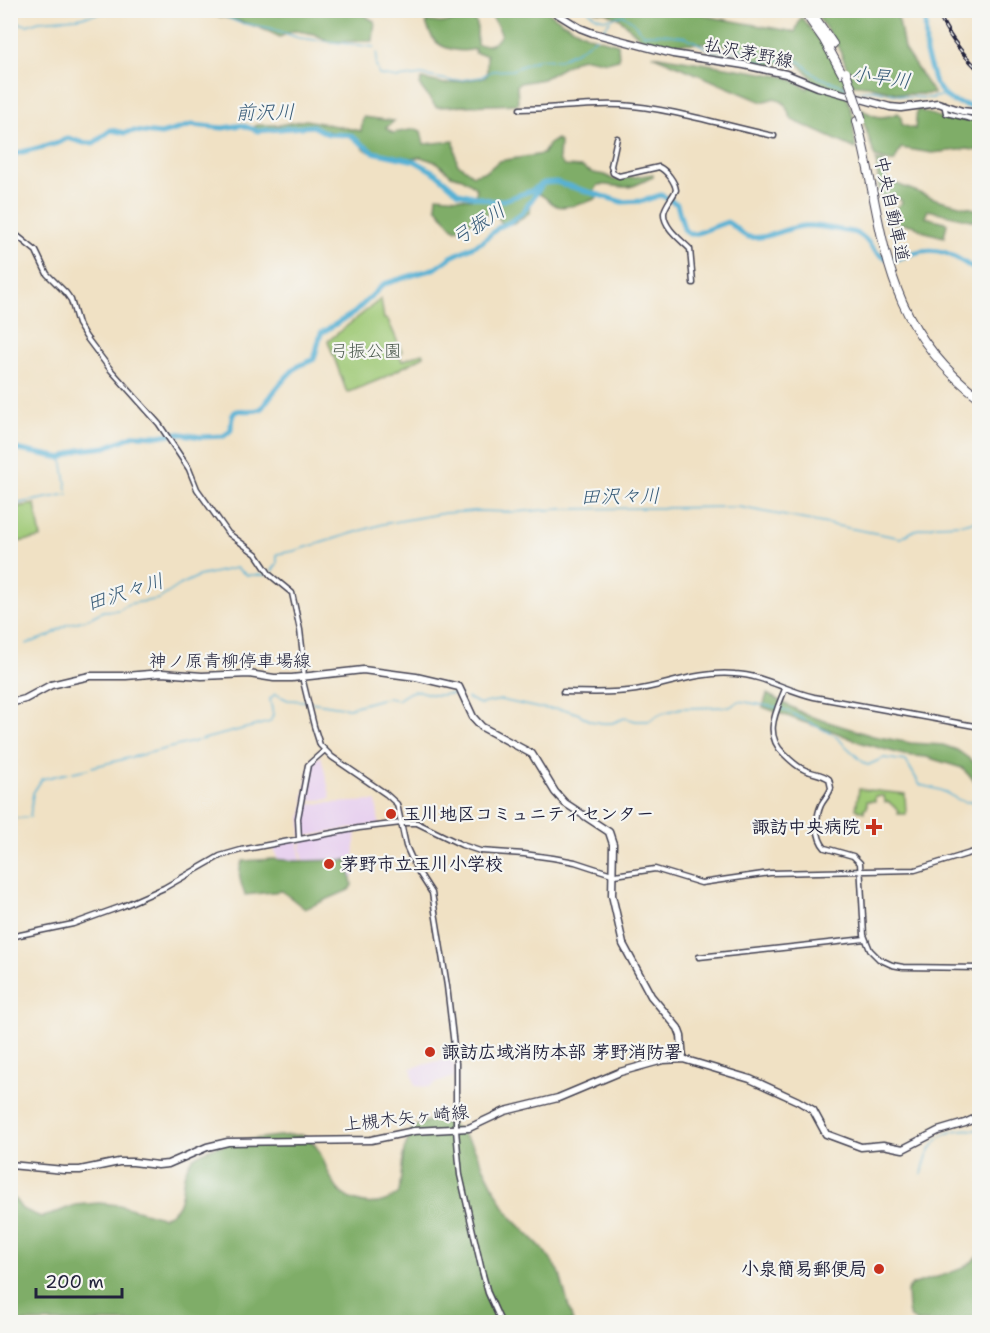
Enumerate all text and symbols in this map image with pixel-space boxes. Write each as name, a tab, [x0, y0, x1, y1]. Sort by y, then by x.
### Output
street label: 払沢茅野線	[703, 33, 795, 73]
water label: 小早川	[849, 60, 913, 94]
water label: 前沢川	[235, 98, 295, 126]
street label: 中央自動車道	[869, 154, 915, 264]
water label: 弓振川	[446, 197, 510, 251]
park label: 弓振公園	[330, 339, 402, 363]
water label: 田沢々川	[580, 482, 660, 510]
water label: 田沢々川	[83, 567, 167, 617]
street label: 神ノ原青柳停車場線	[149, 649, 311, 673]
place label: 玉川地区コミュニティセンター	[403, 802, 654, 826]
marker: 玉川地区コミュニティセンター	[384, 807, 398, 821]
place label: 諏訪中央病院	[752, 815, 860, 839]
marker: 諏訪中央病院	[865, 818, 883, 836]
place label: 茅野市立玉川小学校	[341, 852, 503, 876]
marker: 茅野市立玉川小学校	[322, 857, 336, 871]
place label: 諏訪広域消防本部 茅野消防署	[442, 1040, 682, 1064]
marker: 諏訪広域消防本部 茅野消防署	[423, 1045, 437, 1059]
street label: 上槻木矢ヶ崎線	[342, 1099, 470, 1137]
place label: 小泉簡易郵便局	[741, 1257, 867, 1281]
scale bar	[36, 1261, 122, 1299]
marker: 小泉簡易郵便局	[872, 1262, 886, 1276]
text: 200 m	[45, 1270, 104, 1294]

